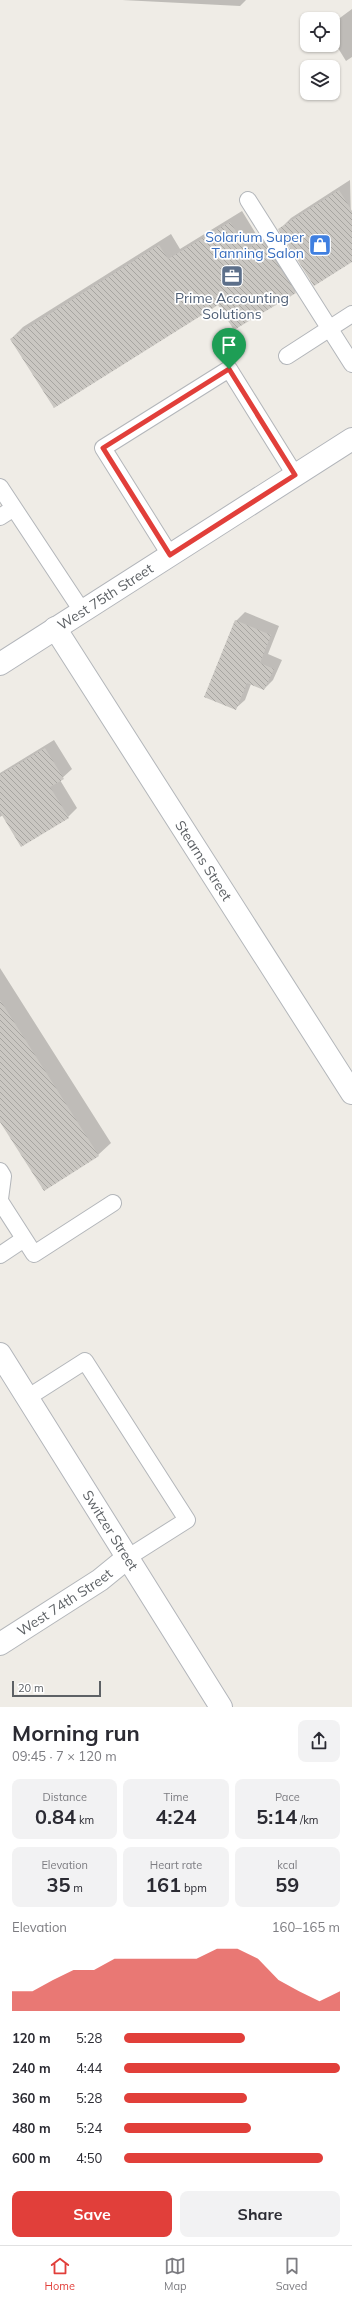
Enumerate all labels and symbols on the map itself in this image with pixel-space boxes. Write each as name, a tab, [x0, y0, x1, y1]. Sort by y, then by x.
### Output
place label: Solarium Super Tanning Salon	[205, 228, 305, 262]
shop icon: Solarium Super Tanning Salon	[307, 232, 333, 258]
office icon: Prime Accounting Solutions	[219, 263, 245, 289]
place label: Prime Accounting Solutions	[175, 289, 289, 323]
pin	[212, 328, 246, 369]
street label: West 75th Street	[54, 559, 157, 634]
street label: Stearns Street	[171, 817, 236, 904]
street label: Switzer Street	[79, 1487, 142, 1574]
street label: West 74th Street	[14, 1565, 116, 1640]
scale bar	[12, 1679, 101, 1698]

